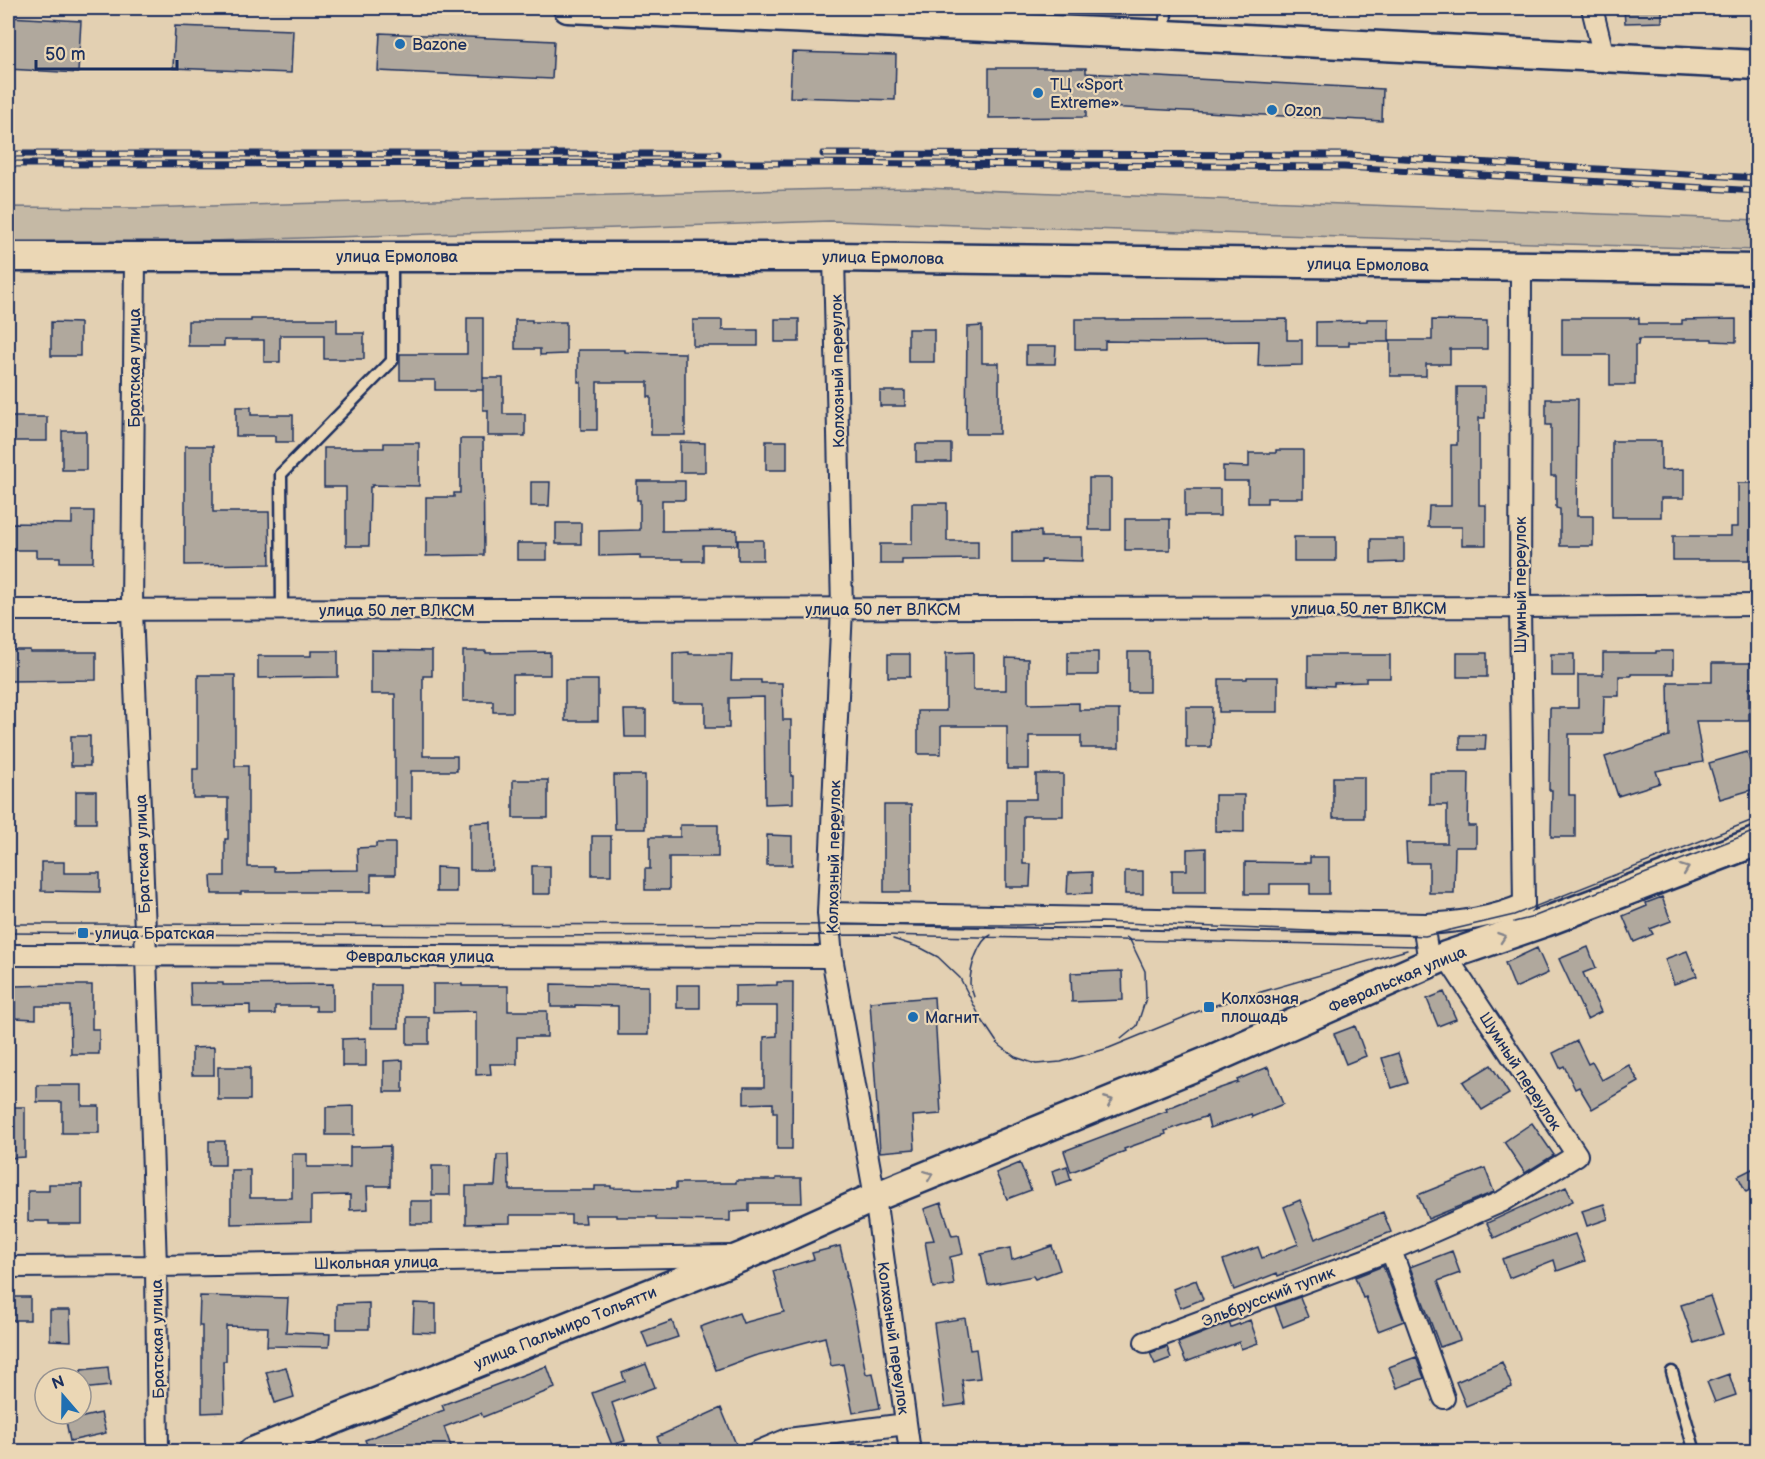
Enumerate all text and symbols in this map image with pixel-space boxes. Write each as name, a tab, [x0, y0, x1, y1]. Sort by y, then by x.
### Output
scale bar	[36, 33, 177, 71]
place label: Bazone	[412, 36, 468, 55]
marker: Bazone	[393, 37, 407, 51]
text: 50 m	[45, 44, 86, 65]
place label: ТЦ «Sport Extreme»	[1050, 76, 1123, 113]
marker: ТЦ «Sport Extreme»	[1031, 86, 1045, 100]
place label: Ozon	[1284, 102, 1322, 121]
marker: Ozon	[1265, 103, 1279, 117]
street label: улица Ермолова	[336, 248, 459, 267]
street label: улица Ермолова	[822, 248, 945, 269]
street label: улица Ермолова	[1307, 255, 1430, 276]
street label: Колхозный переулок	[828, 293, 849, 448]
street label: Братская улица	[126, 308, 145, 428]
street label: Шумный переулок	[1512, 516, 1531, 653]
street label: улица 50 лет ВЛКСМ	[1291, 600, 1447, 619]
street label: улица 50 лет ВЛКСМ	[805, 601, 961, 620]
street label: улица 50 лет ВЛКСМ	[319, 602, 475, 621]
street label: Колхозный переулок	[824, 779, 845, 934]
street label: Братская улица	[132, 793, 155, 914]
one-way arrow	[1679, 864, 1690, 876]
place label: улица Братская	[95, 925, 215, 944]
marker: улица Братская	[76, 926, 90, 940]
one-way arrow	[1496, 931, 1507, 944]
street label: Февральская улица	[1326, 942, 1470, 1018]
street label: Февральская улица	[346, 948, 495, 967]
place label: Колхозная площадь	[1221, 990, 1299, 1027]
marker: Колхозная площадь	[1202, 1000, 1216, 1014]
place label: Магнит	[925, 1009, 980, 1028]
street label: Шумный переулок	[1475, 1009, 1565, 1135]
marker: Магнит	[906, 1010, 920, 1024]
one-way arrow	[1103, 1096, 1114, 1108]
one-way arrow	[922, 1170, 933, 1182]
street label: Школьная улица	[313, 1253, 439, 1274]
street label: Колхозный переулок	[872, 1261, 913, 1416]
street label: Эльбрусский тупик	[1199, 1263, 1338, 1332]
street label: Братская улица	[148, 1278, 169, 1399]
street label: улица Пальмиро Тольятти	[471, 1283, 660, 1374]
north arrow	[33, 1366, 93, 1426]
text: N	[49, 1372, 67, 1394]

